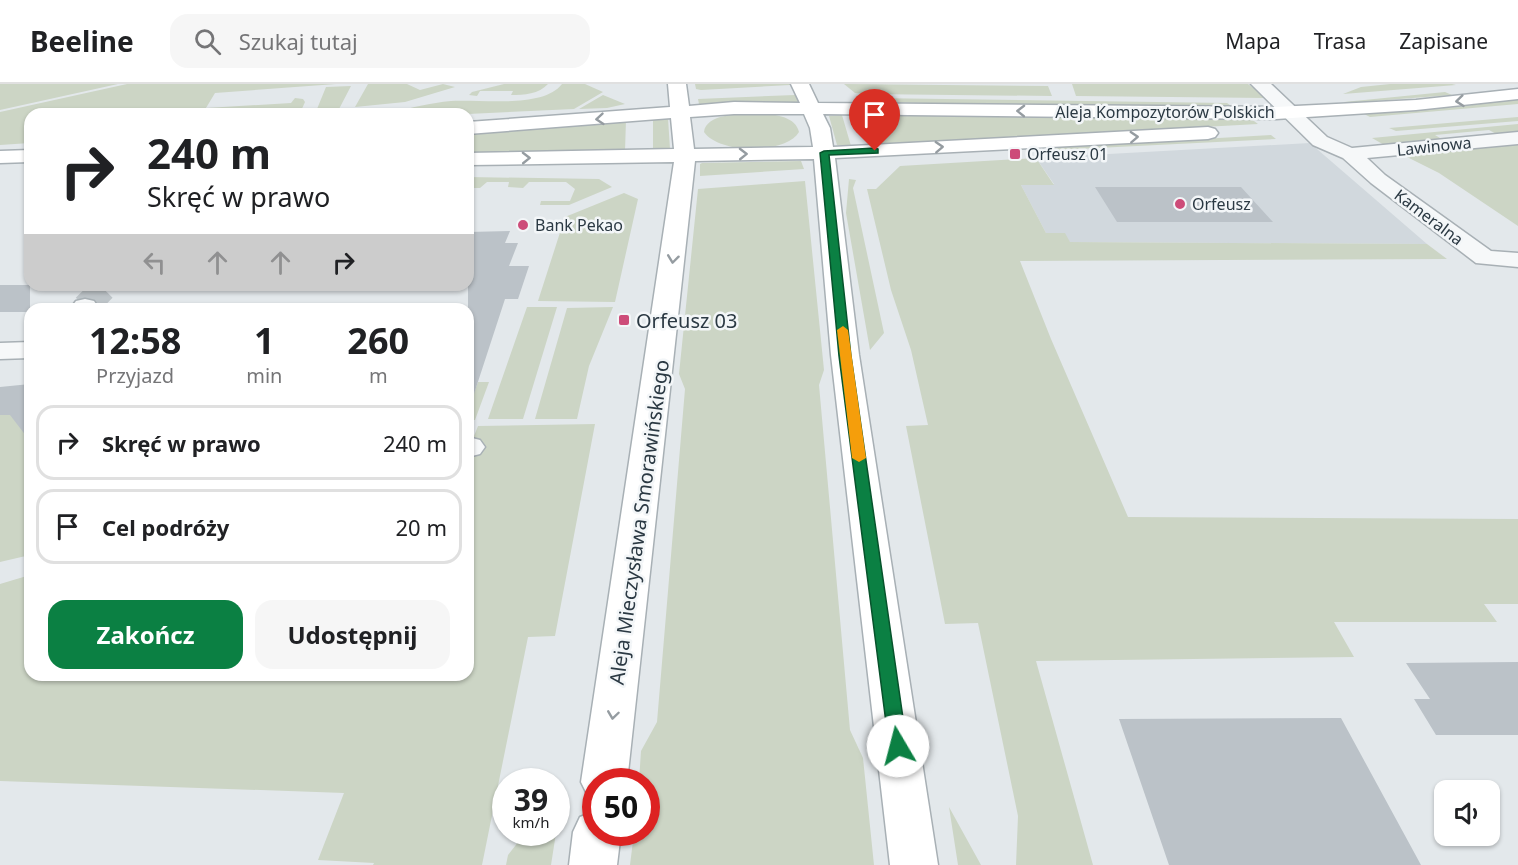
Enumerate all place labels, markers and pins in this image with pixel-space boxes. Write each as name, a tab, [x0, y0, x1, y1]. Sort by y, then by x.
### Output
pin	[849, 89, 900, 151]
place label: Orfeusz 01	[1027, 143, 1108, 165]
marker: Orfeusz 01	[1008, 147, 1022, 161]
place label: Orfeusz	[1192, 193, 1251, 215]
marker: Orfeusz	[1173, 197, 1187, 211]
place label: Bank Pekao	[535, 214, 623, 236]
marker: Bank Pekao	[516, 218, 530, 232]
place label: Orfeusz 03	[636, 307, 737, 334]
marker: Orfeusz 03	[617, 313, 631, 327]

